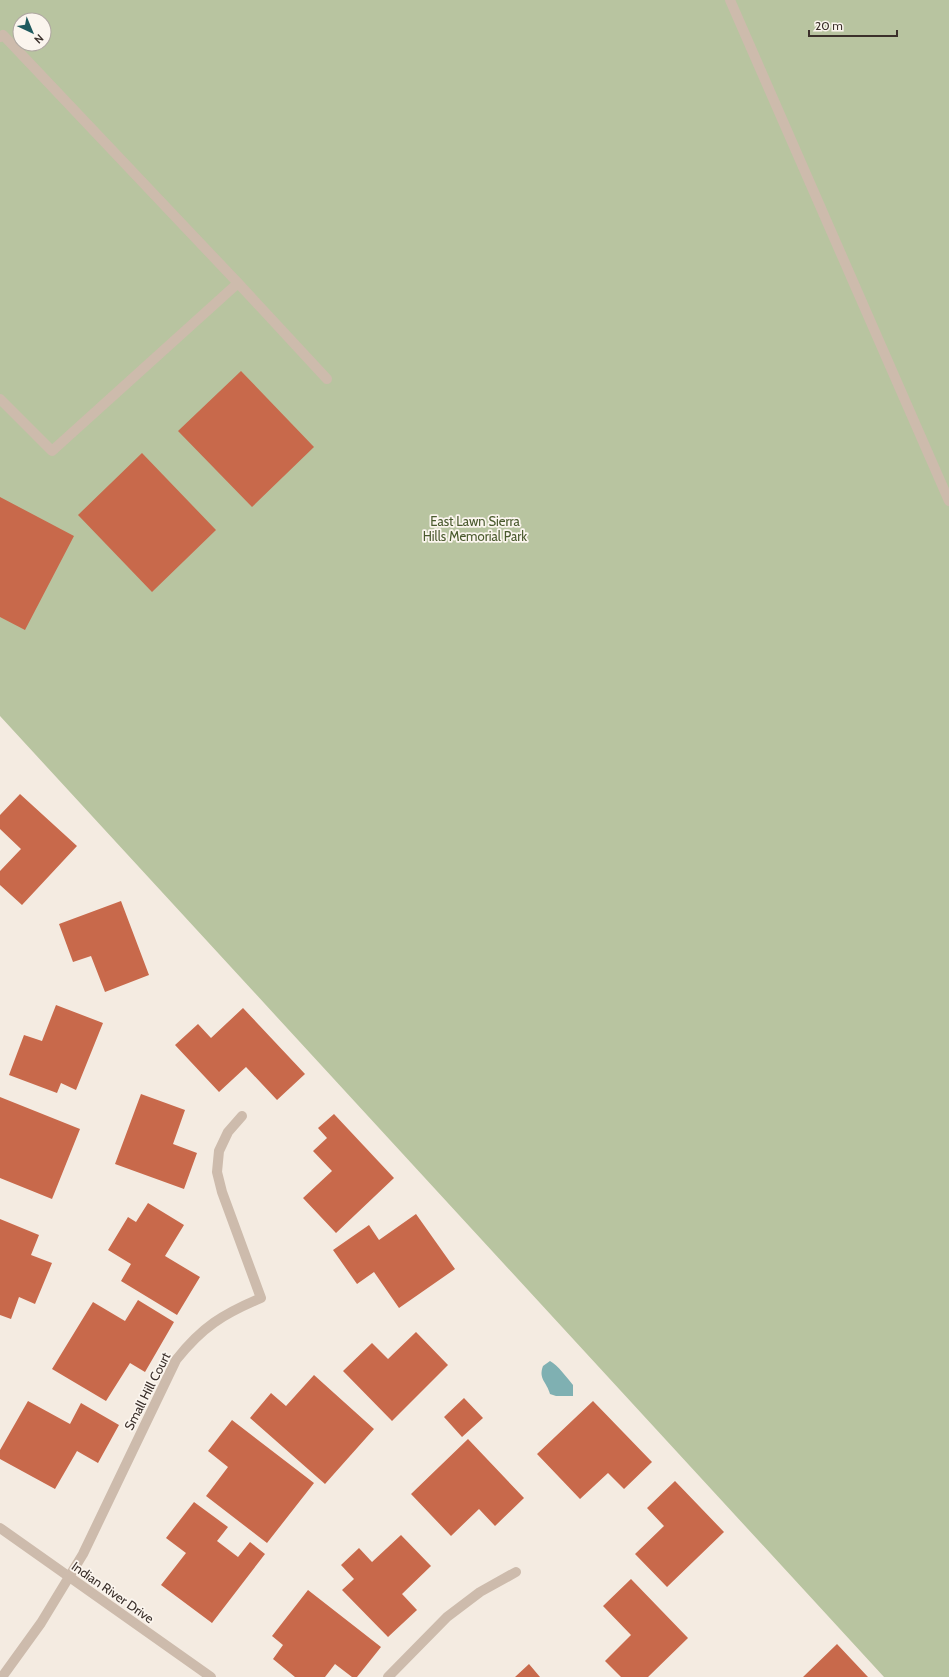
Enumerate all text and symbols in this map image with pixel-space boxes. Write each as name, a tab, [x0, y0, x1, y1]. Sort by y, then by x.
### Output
north arrow	[12, 12, 52, 52]
scale bar	[809, 12, 897, 38]
text: 20 m	[815, 18, 843, 33]
text: N	[31, 31, 47, 47]
park label: East Lawn Sierra Hills Memorial Park	[423, 513, 527, 544]
street label: Small Hill Court	[120, 1349, 174, 1433]
street label: Indian River Drive	[69, 1558, 157, 1626]

